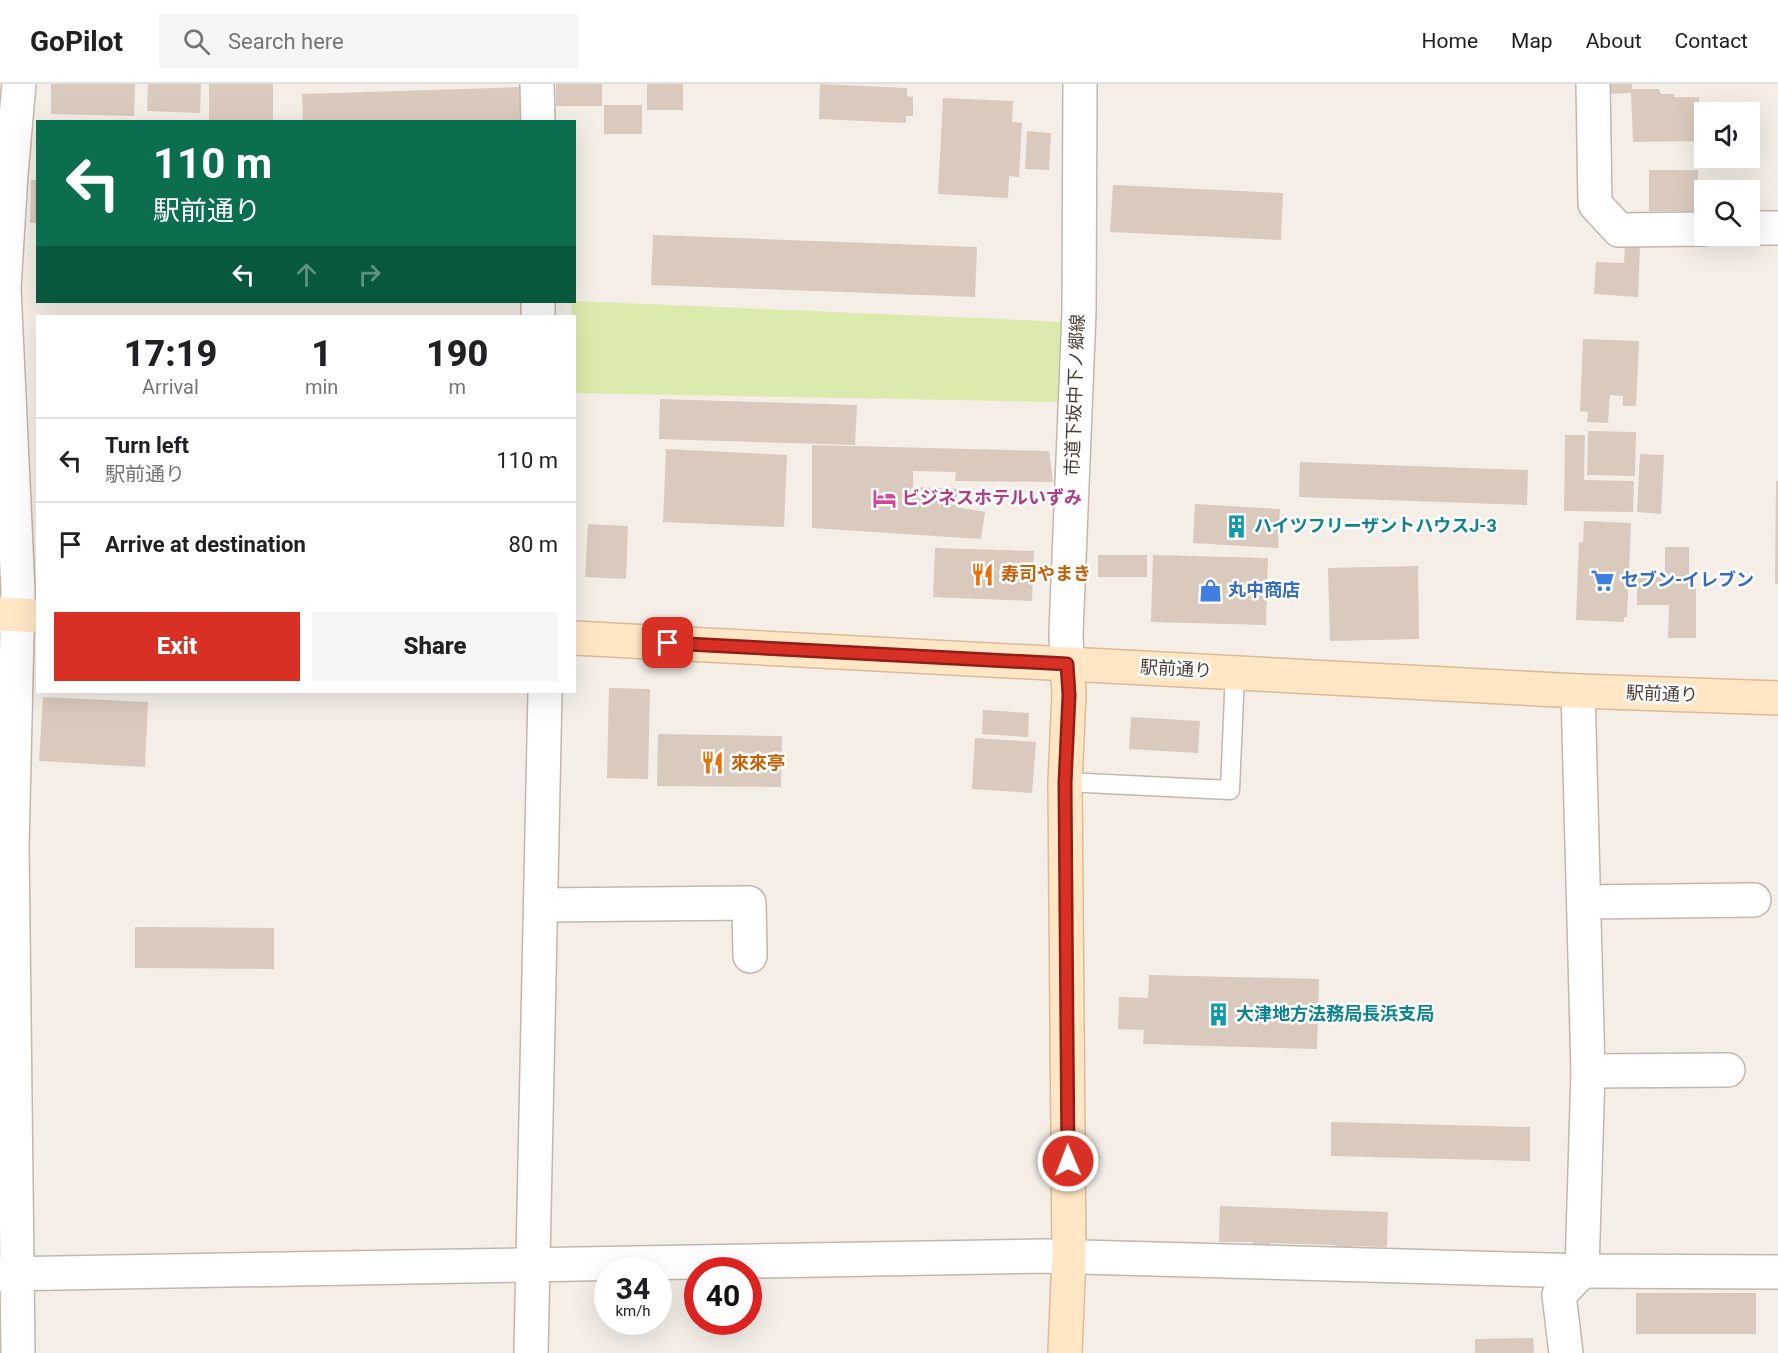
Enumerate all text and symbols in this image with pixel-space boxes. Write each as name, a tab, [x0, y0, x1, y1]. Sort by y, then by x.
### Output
search box	[159, 14, 579, 68]
text: GoPilot	[30, 25, 123, 58]
icon: search	[180, 25, 213, 58]
text: Search here	[228, 29, 344, 54]
text: Home	[1422, 29, 1478, 53]
text: Map	[1511, 29, 1553, 53]
text: About	[1586, 29, 1642, 53]
text: Contact	[1675, 29, 1748, 53]
map controls	[1694, 102, 1760, 246]
button: sound	[1694, 102, 1760, 168]
text: 110 m	[153, 139, 272, 188]
icon: left	[54, 144, 132, 222]
button: search	[1694, 180, 1760, 246]
text: 駅前通り	[153, 195, 261, 227]
icon: left	[227, 258, 260, 291]
icon: ahead	[290, 258, 323, 291]
icon: right	[353, 258, 386, 291]
street label: 市道下坂中下ノ郷線	[1061, 314, 1088, 476]
text: 17:19	[124, 333, 217, 375]
text: 1	[311, 333, 332, 375]
text: 190	[426, 333, 488, 375]
text: Arrival	[142, 375, 199, 399]
text: min	[305, 375, 338, 399]
text: m	[448, 375, 466, 399]
text: Turn left	[105, 433, 189, 458]
icon: left	[54, 444, 87, 477]
text: 110 m	[496, 448, 558, 473]
text: 駅前通り	[105, 462, 185, 486]
hotel icon: ビジネスホテルいずみ	[871, 485, 897, 511]
place label: ビジネスホテルいずみ	[902, 487, 1082, 508]
building icon: ハイツフリーザントハウスJ-3	[1223, 513, 1249, 539]
place label: ハイツフリーザントハウスJ-3	[1254, 515, 1497, 536]
icon: arrive	[54, 528, 87, 561]
text: Arrive at destination	[105, 532, 306, 557]
text: 80 m	[509, 532, 558, 557]
restaurant icon: 寿司やまき	[970, 561, 996, 587]
place label: 寿司やまき	[1001, 563, 1091, 584]
supermarket icon: セブン-イレブン	[1590, 567, 1616, 593]
place label: セブン-イレブン	[1621, 569, 1754, 590]
shop icon: 丸中商店	[1197, 577, 1223, 603]
place label: 丸中商店	[1228, 579, 1300, 600]
button: Exit	[54, 612, 300, 681]
button: Share	[312, 612, 558, 681]
pin	[642, 617, 693, 668]
icon: arrive	[651, 626, 684, 659]
street label: 駅前通り	[1140, 656, 1213, 681]
street label: 駅前通り	[1626, 682, 1698, 705]
restaurant icon: 來來亭	[700, 750, 726, 776]
place label: 來來亭	[731, 752, 785, 773]
building icon: 大津地方法務局長浜支局	[1205, 1001, 1231, 1027]
place label: 大津地方法務局長浜支局	[1236, 1003, 1434, 1024]
position arrow	[1036, 1129, 1100, 1193]
speed limit sign: 40	[684, 1257, 762, 1335]
text: 34	[616, 1271, 650, 1306]
text: km/h	[615, 1302, 651, 1320]

